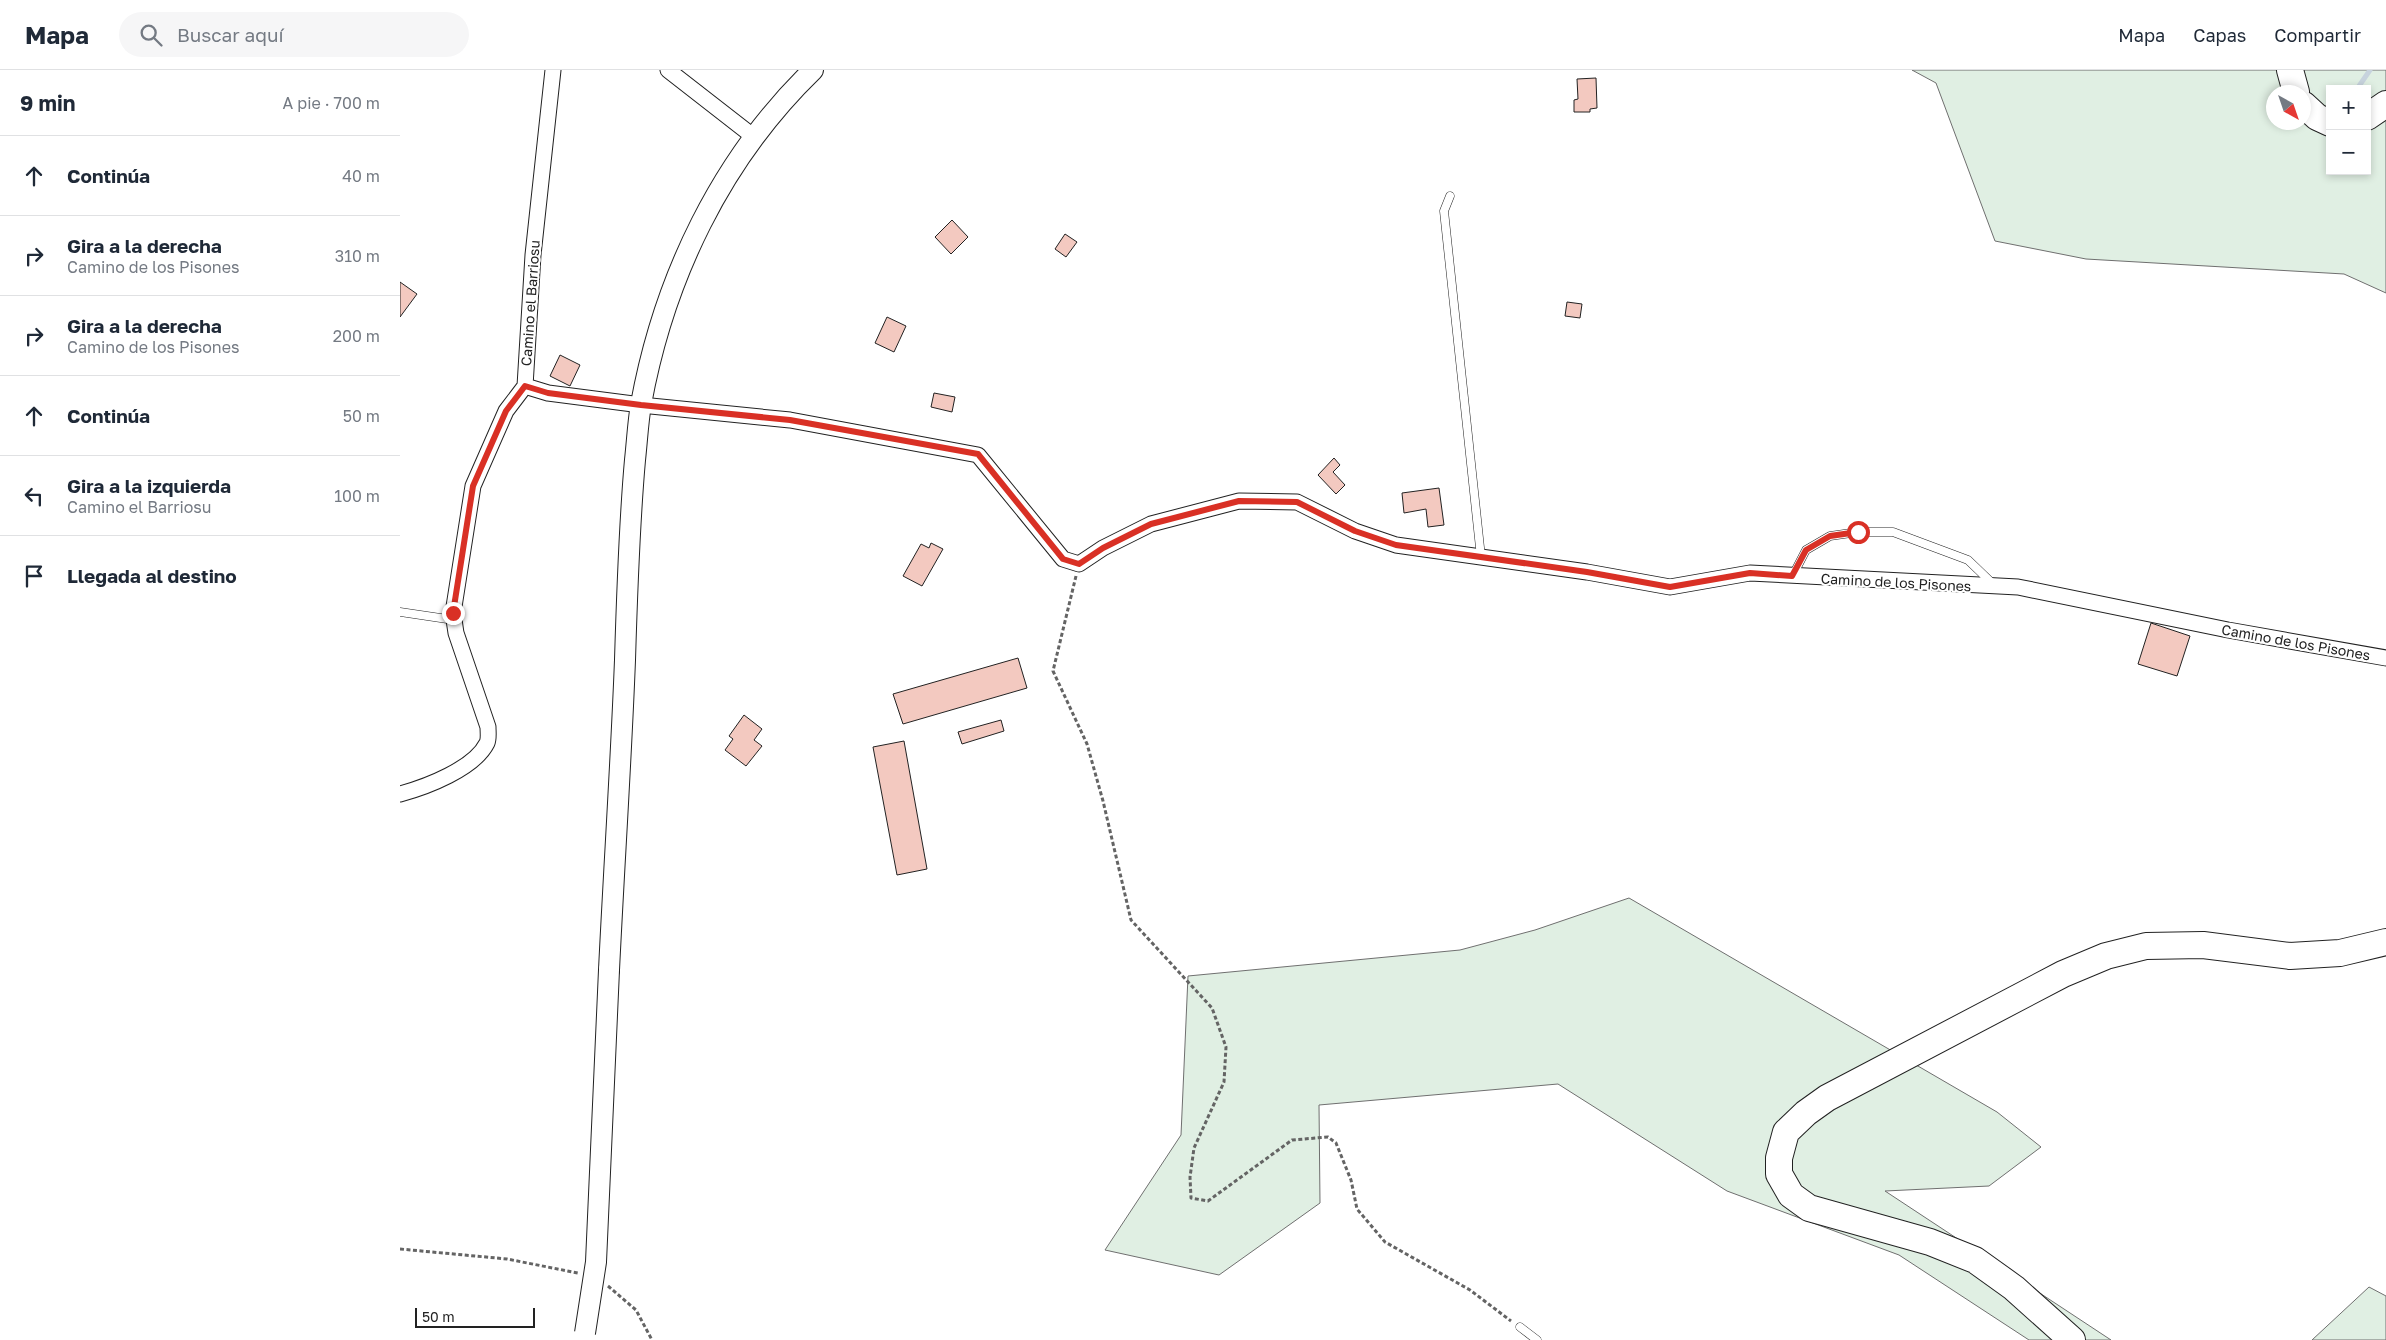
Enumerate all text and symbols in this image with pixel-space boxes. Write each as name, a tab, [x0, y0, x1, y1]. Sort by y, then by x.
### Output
search box	[119, 12, 469, 57]
text: Mapa	[25, 20, 89, 49]
icon: search	[137, 21, 165, 49]
text: Buscar aquí	[177, 23, 284, 46]
text: Mapa	[2118, 24, 2165, 46]
text: Capas	[2193, 24, 2246, 46]
text: Compartir	[2274, 24, 2361, 46]
north arrow	[2266, 85, 2311, 130]
map controls	[2326, 85, 2371, 175]
button: +	[2326, 85, 2371, 130]
text: 9 min	[20, 90, 75, 116]
text: A pie · 700 m	[283, 93, 380, 113]
button: −	[2326, 130, 2371, 175]
icon: ahead	[20, 162, 48, 190]
text: Continúa	[67, 164, 150, 187]
text: 40 m	[342, 166, 380, 186]
text: Gira a la derecha	[67, 234, 222, 257]
street label: Camino el Barriosu	[517, 239, 543, 367]
icon: right	[20, 242, 48, 270]
text: 310 m	[335, 246, 380, 266]
text: Camino de los Pisones	[67, 257, 239, 277]
text: Gira a la derecha	[67, 314, 222, 337]
icon: right	[20, 322, 48, 350]
text: 200 m	[333, 326, 380, 346]
text: Camino de los Pisones	[67, 337, 239, 357]
icon: ahead	[20, 402, 48, 430]
text: Continúa	[67, 404, 150, 427]
text: 50 m	[343, 406, 380, 426]
text: Gira a la izquierda	[67, 474, 231, 497]
icon: left	[20, 482, 48, 510]
text: 100 m	[334, 486, 380, 506]
text: Camino el Barriosu	[67, 497, 212, 517]
route start	[1847, 521, 1870, 544]
icon: arrive	[20, 562, 48, 590]
text: Llegada al destino	[67, 564, 237, 587]
street label: Camino de los Pisones	[1820, 570, 1972, 594]
route end	[442, 602, 465, 625]
street label: Camino de los Pisones	[2220, 621, 2372, 663]
scale bar	[415, 1305, 535, 1328]
text: 50 m	[422, 1308, 455, 1325]

